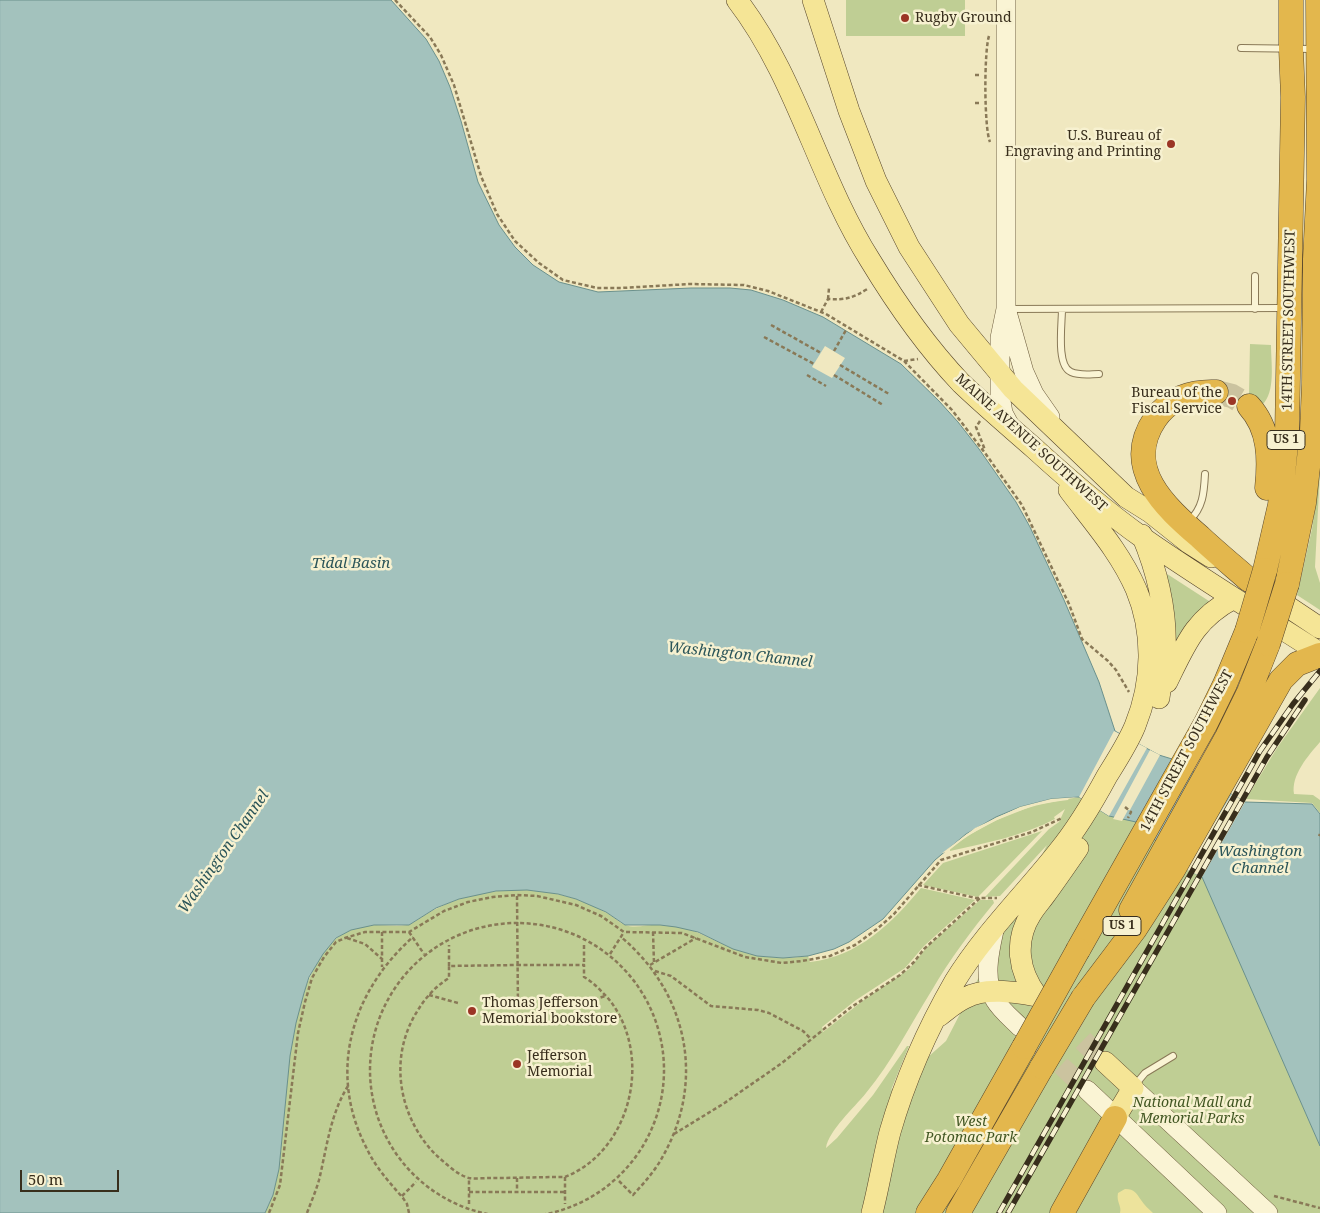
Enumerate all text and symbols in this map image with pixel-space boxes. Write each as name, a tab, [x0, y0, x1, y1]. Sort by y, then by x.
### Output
place label: Rugby Ground	[915, 10, 1012, 26]
marker: Rugby Ground	[899, 12, 911, 24]
place label: U.S. Bureau of Engraving and Printing	[1005, 128, 1161, 160]
marker: U.S. Bureau of Engraving and Printing	[1165, 138, 1177, 150]
street label: 14TH STREET SOUTHWEST	[1279, 229, 1299, 411]
street label: MAINE AVENUE SOUTHWEST	[952, 370, 1110, 516]
place label: Bureau of the Fiscal Service	[1131, 385, 1222, 418]
marker: Bureau of the Fiscal Service	[1226, 395, 1238, 407]
road number: US 1	[1267, 430, 1305, 450]
water label: Tidal Basin	[312, 555, 390, 573]
water label: Washington Channel	[667, 638, 813, 672]
street label: 14TH STREET SOUTHWEST	[1137, 667, 1237, 835]
water label: Washington Channel	[175, 787, 273, 917]
water label: Washington Channel	[1218, 843, 1302, 878]
road number: US 1	[1103, 916, 1141, 936]
place label: Thomas Jefferson Memorial bookstore	[482, 995, 617, 1028]
marker: Thomas Jefferson Memorial bookstore	[466, 1005, 478, 1017]
place label: Jefferson Memorial	[527, 1048, 592, 1080]
marker: Jefferson Memorial	[511, 1058, 523, 1070]
park label: National Mall and Memorial Parks	[1133, 1095, 1251, 1128]
park label: West Potomac Park	[925, 1114, 1017, 1146]
scale bar	[22, 1160, 121, 1192]
text: 50 m	[28, 1169, 63, 1189]

